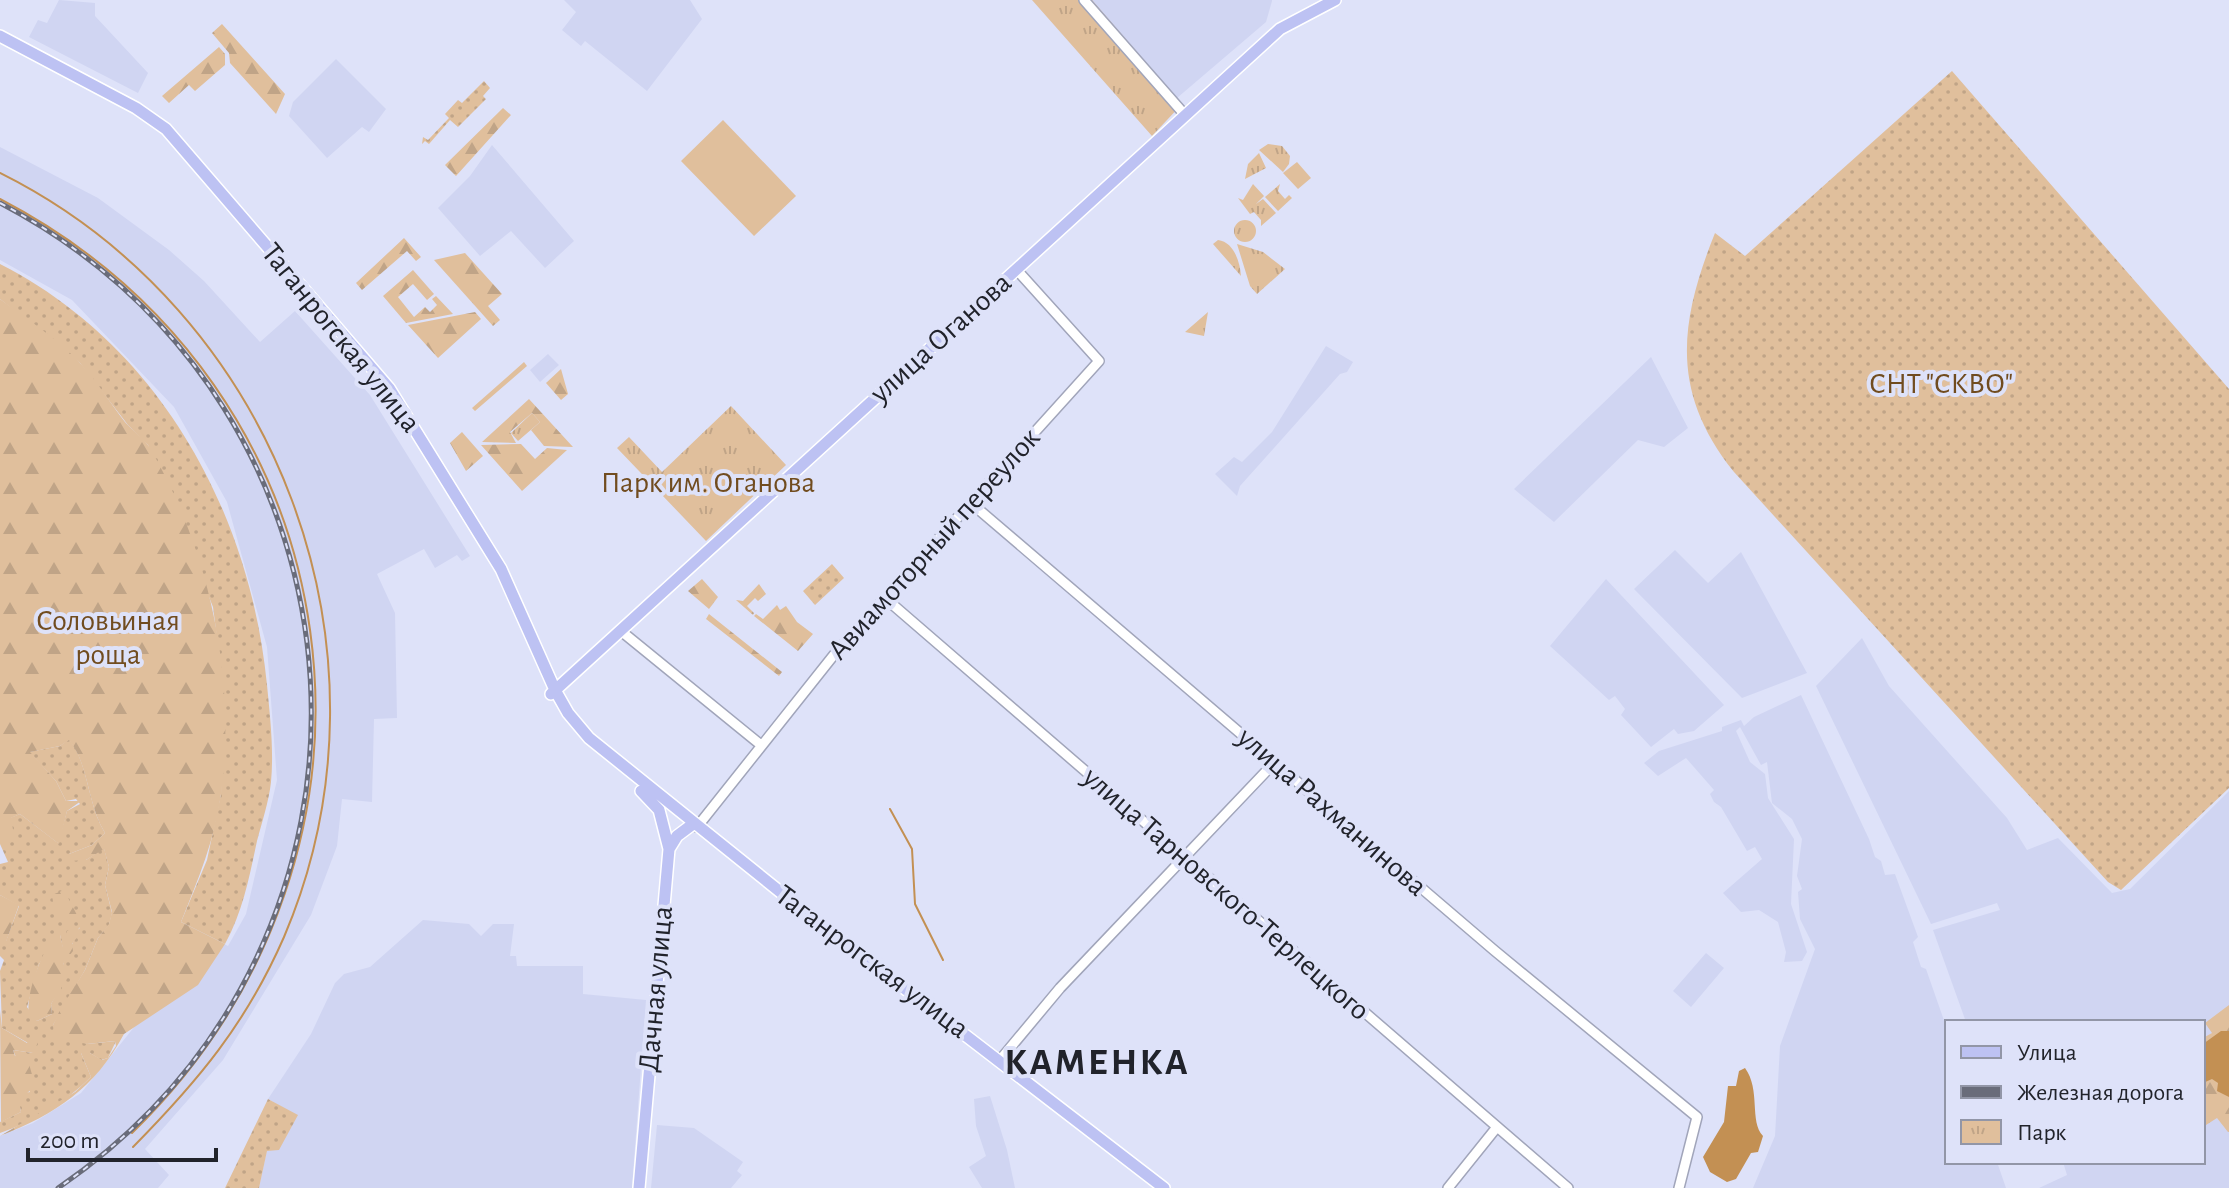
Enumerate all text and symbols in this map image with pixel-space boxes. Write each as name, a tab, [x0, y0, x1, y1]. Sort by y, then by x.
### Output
street label: Таганрогская улица	[256, 238, 426, 438]
street label: улица Оганова	[864, 267, 1017, 409]
park label: СНТ "СКВО"	[1869, 369, 2013, 399]
street label: Авиамоторный переулок	[822, 422, 1046, 666]
park label: Парк им. Оганова	[601, 468, 815, 498]
park label: Соловьиная роща	[36, 606, 180, 670]
street label: улица Рахманинова	[1231, 721, 1432, 902]
street label: улица Тарновского-Терлецкого	[1076, 761, 1375, 1026]
street label: Таганрогская улица	[770, 880, 974, 1044]
street label: Дачная улица	[634, 905, 678, 1073]
legend	[1945, 1020, 2205, 1164]
text: Улица	[2017, 1041, 2077, 1065]
district label: КАМЕНКА	[1004, 1044, 1190, 1082]
text: Железная дорога	[2017, 1081, 2184, 1105]
scale bar	[28, 1112, 216, 1162]
text: Парк	[2017, 1121, 2066, 1145]
text: 200 m	[40, 1129, 99, 1153]

